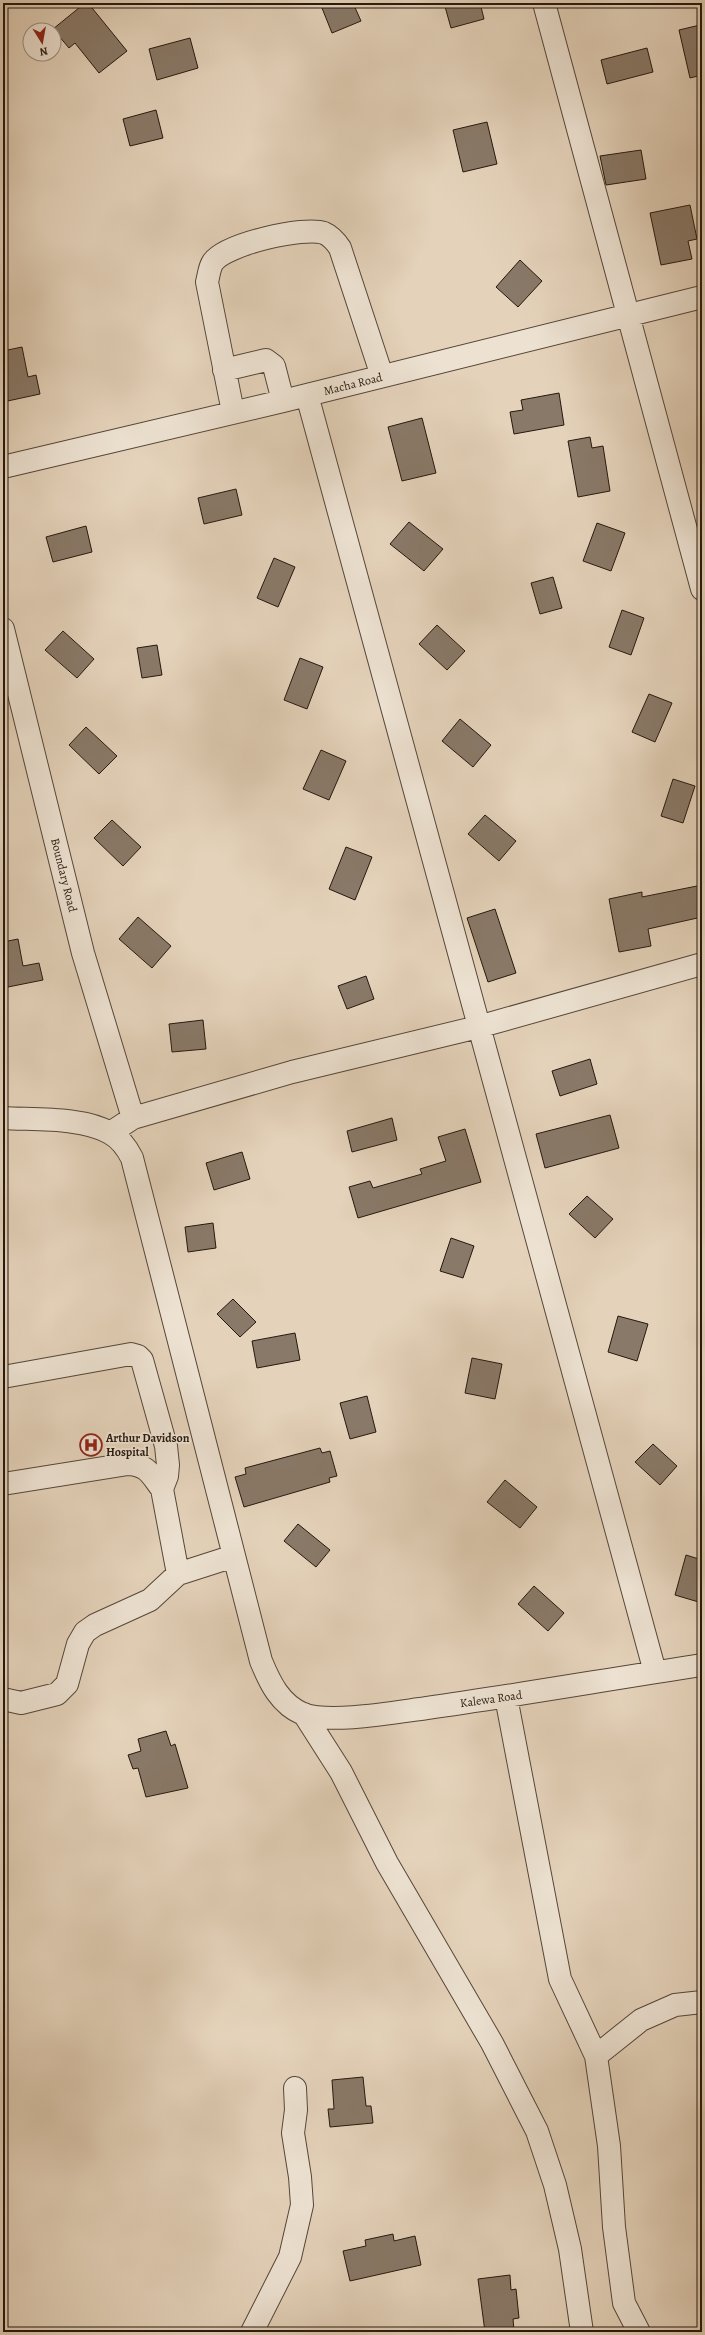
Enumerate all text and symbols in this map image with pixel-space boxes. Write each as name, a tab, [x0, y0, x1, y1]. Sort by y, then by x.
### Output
north arrow	[22, 22, 62, 62]
text: N	[38, 43, 49, 59]
street label: Macha Road	[322, 369, 385, 399]
street label: Boundary Road	[47, 836, 81, 914]
place label: Arthur Davidson Hospital	[105, 1430, 190, 1460]
hospital icon: Arthur Davidson Hospital	[78, 1432, 104, 1458]
street label: Kalewa Road	[459, 1687, 524, 1711]

